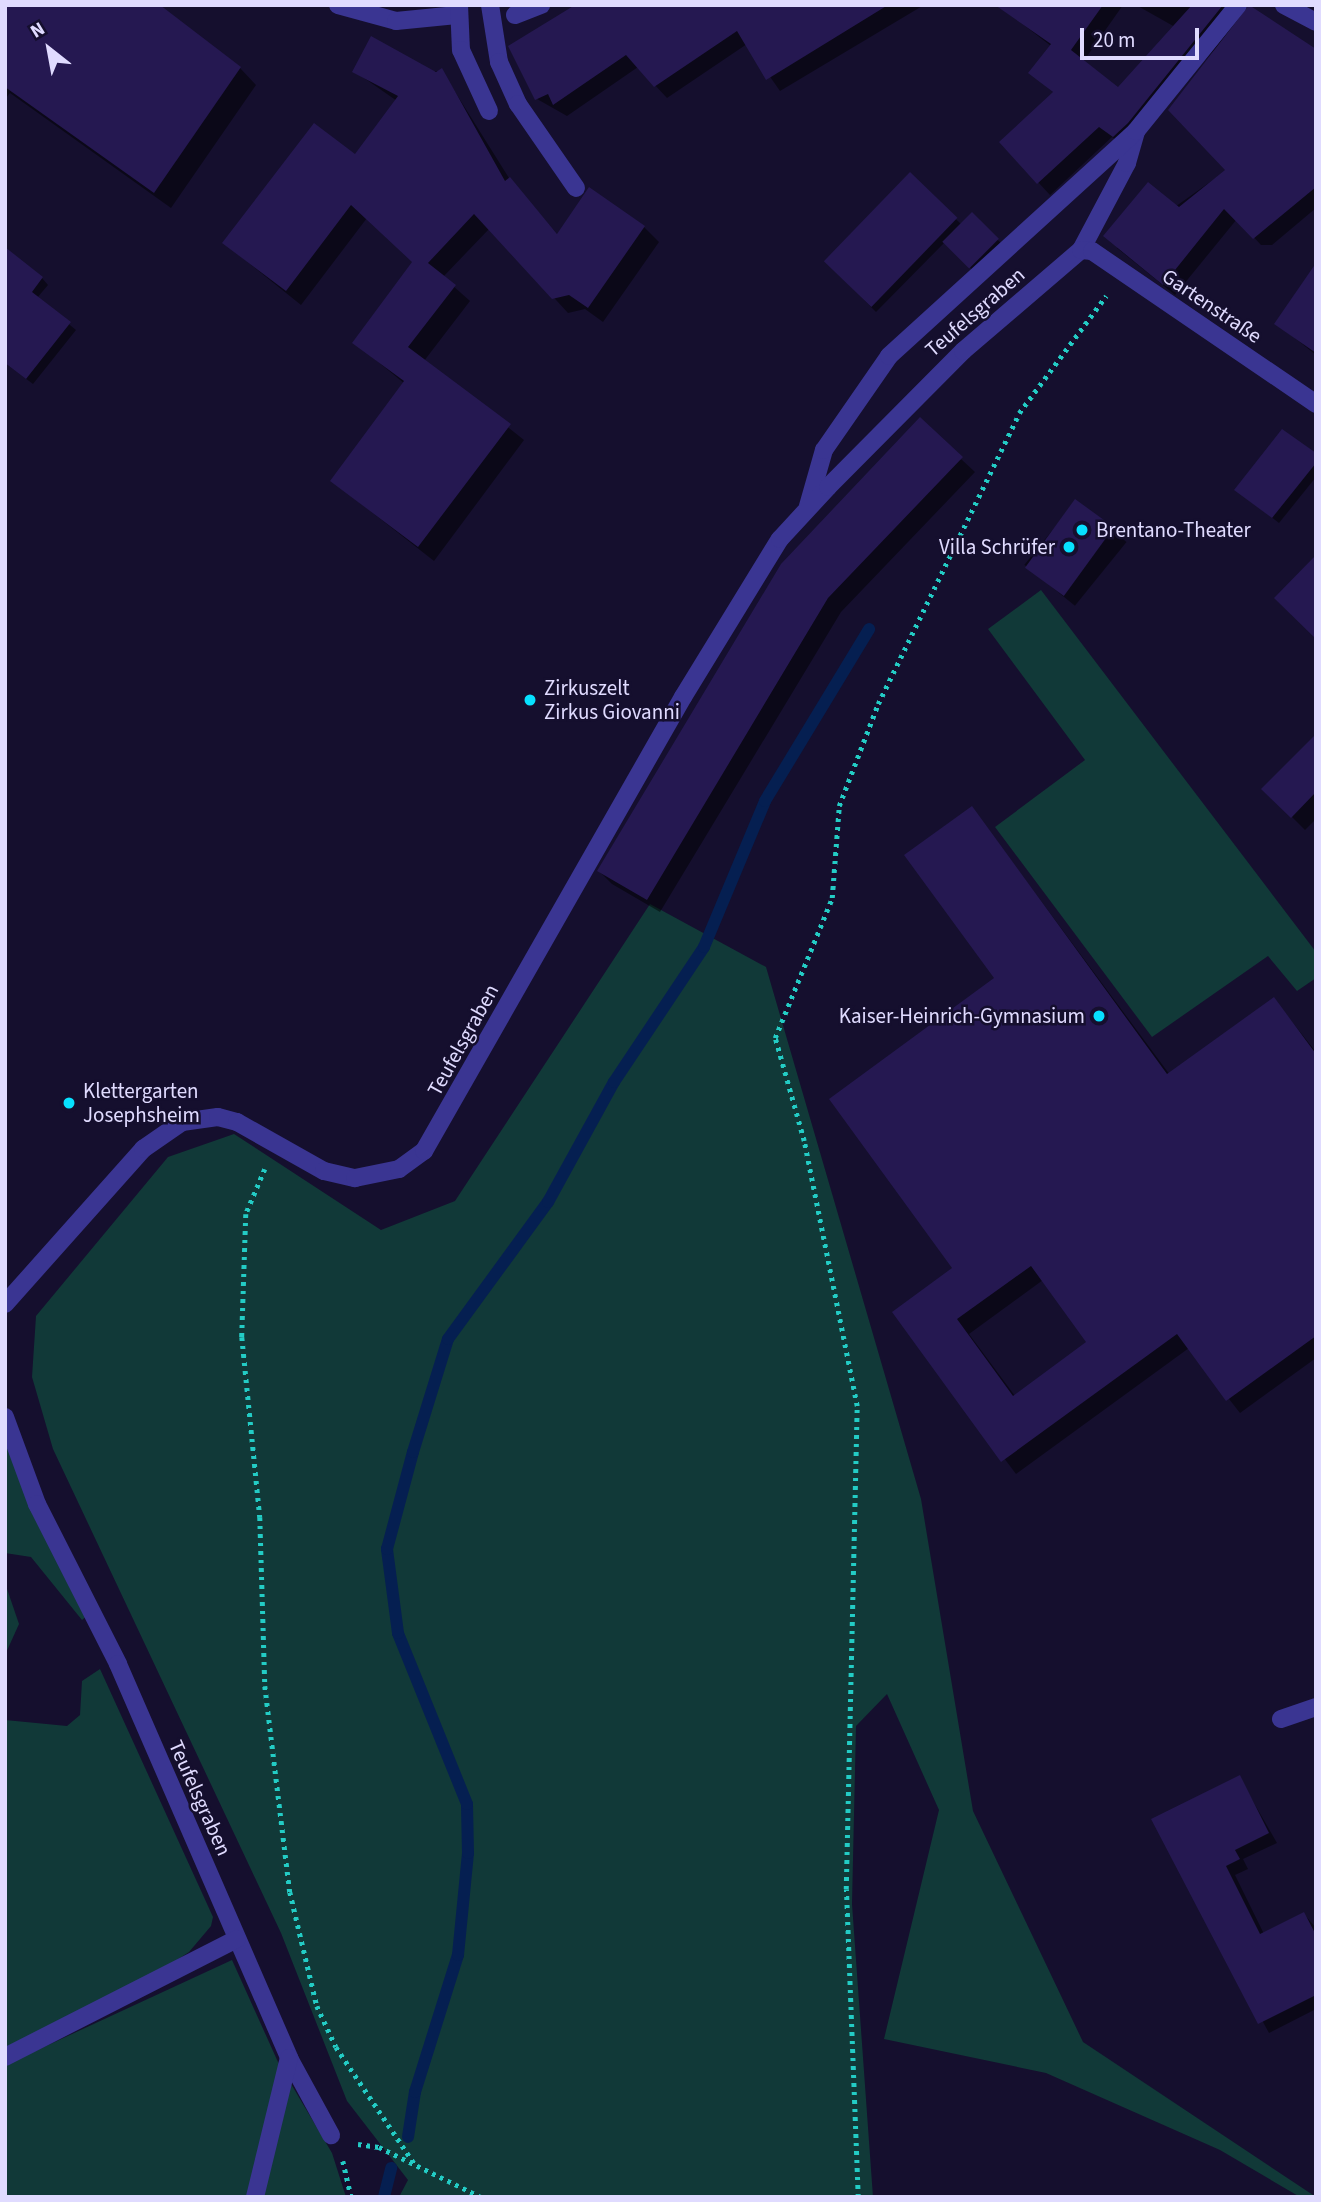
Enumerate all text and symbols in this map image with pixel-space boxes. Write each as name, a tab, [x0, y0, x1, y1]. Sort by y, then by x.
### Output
north arrow	[14, 14, 84, 84]
scale bar	[1083, 14, 1202, 58]
text: N	[26, 16, 50, 45]
text: 20 m	[1093, 25, 1135, 55]
street label: Teufelsgraben	[920, 262, 1030, 362]
street label: Gartenstraße	[1157, 263, 1267, 349]
place label: Brentano-Theater	[1096, 517, 1251, 543]
marker: Brentano-Theater	[1074, 522, 1090, 538]
place label: Villa Schrüfer	[939, 534, 1055, 560]
marker: Villa Schrüfer	[1061, 539, 1077, 555]
place label: Zirkuszelt Zirkus Giovanni	[544, 675, 680, 725]
marker: Zirkuszelt Zirkus Giovanni	[522, 692, 538, 708]
street label: Teufelsgraben	[422, 980, 504, 1100]
place label: Kaiser-Heinrich-Gymnasium	[839, 1003, 1085, 1029]
marker: Kaiser-Heinrich-Gymnasium	[1091, 1008, 1107, 1024]
place label: Klettergarten Josephsheim	[83, 1078, 200, 1128]
marker: Klettergarten Josephsheim	[61, 1095, 77, 1111]
street label: Teufelsgraben	[163, 1736, 237, 1860]

